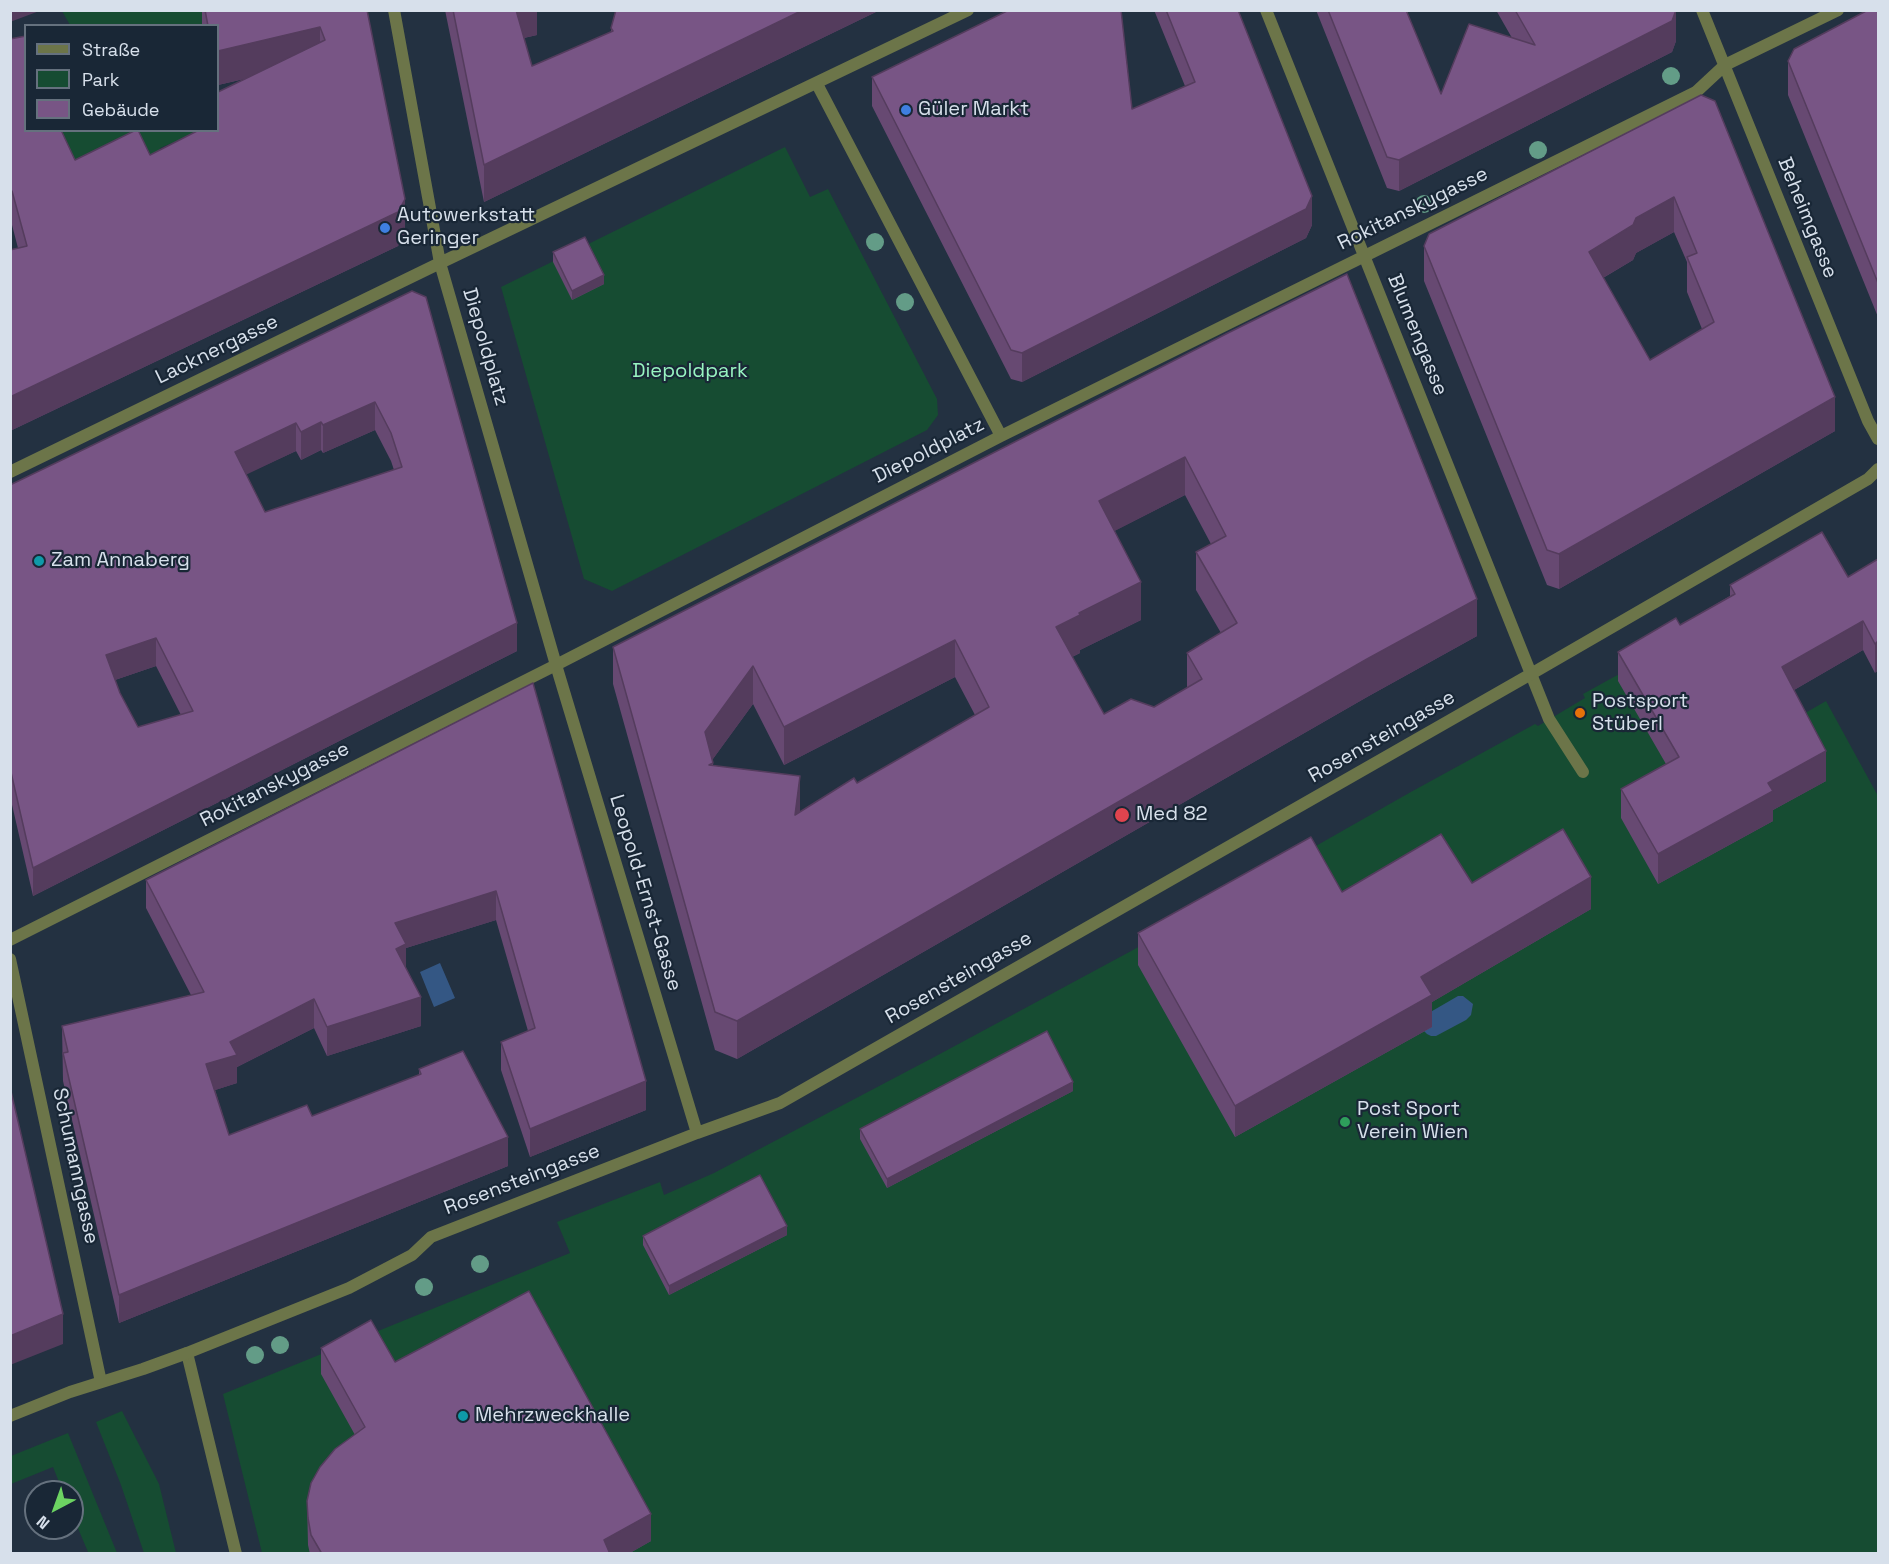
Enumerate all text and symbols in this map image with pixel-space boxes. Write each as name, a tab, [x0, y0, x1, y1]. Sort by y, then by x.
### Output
legend	[24, 24, 219, 132]
text: Straße	[82, 38, 140, 61]
text: Park	[82, 68, 119, 91]
text: Gebäude	[82, 98, 160, 121]
place label: Güler Markt	[918, 98, 1029, 122]
marker: Güler Markt	[899, 103, 913, 117]
street label: Beheimgasse	[1772, 154, 1842, 282]
street label: Rokitanskygasse	[1334, 162, 1492, 256]
place label: Autowerkstatt Geringer	[397, 204, 535, 251]
marker: Autowerkstatt Geringer	[378, 221, 392, 235]
street label: Blumengasse	[1382, 271, 1452, 399]
street label: Diepoldplatz	[457, 285, 513, 409]
street label: Lacknergasse	[152, 310, 282, 390]
park label: Diepoldpark	[632, 360, 748, 384]
street label: Diepoldplatz	[870, 413, 988, 489]
place label: Zam Annaberg	[51, 549, 190, 573]
marker: Zam Annaberg	[32, 554, 46, 568]
street label: Rosensteingasse	[1305, 685, 1459, 789]
place label: Postsport Stüberl	[1592, 690, 1688, 737]
marker: Postsport Stüberl	[1573, 706, 1587, 720]
street label: Rokitanskygasse	[196, 737, 354, 833]
street label: Leopold-Ernst-Gasse	[604, 792, 686, 994]
place label: Med 82	[1136, 803, 1208, 827]
marker: Med 82	[1113, 806, 1131, 824]
street label: Rosensteingasse	[882, 926, 1036, 1030]
street label: Schumanngasse	[47, 1086, 103, 1246]
place label: Post Sport Verein Wien	[1357, 1098, 1468, 1145]
marker: Post Sport Verein Wien	[1338, 1115, 1352, 1129]
street label: Rosensteingasse	[441, 1139, 603, 1221]
place label: Mehrzweckhalle	[475, 1404, 630, 1428]
marker: Mehrzweckhalle	[456, 1409, 470, 1423]
north arrow	[24, 1480, 84, 1540]
text: N	[32, 1511, 54, 1534]

